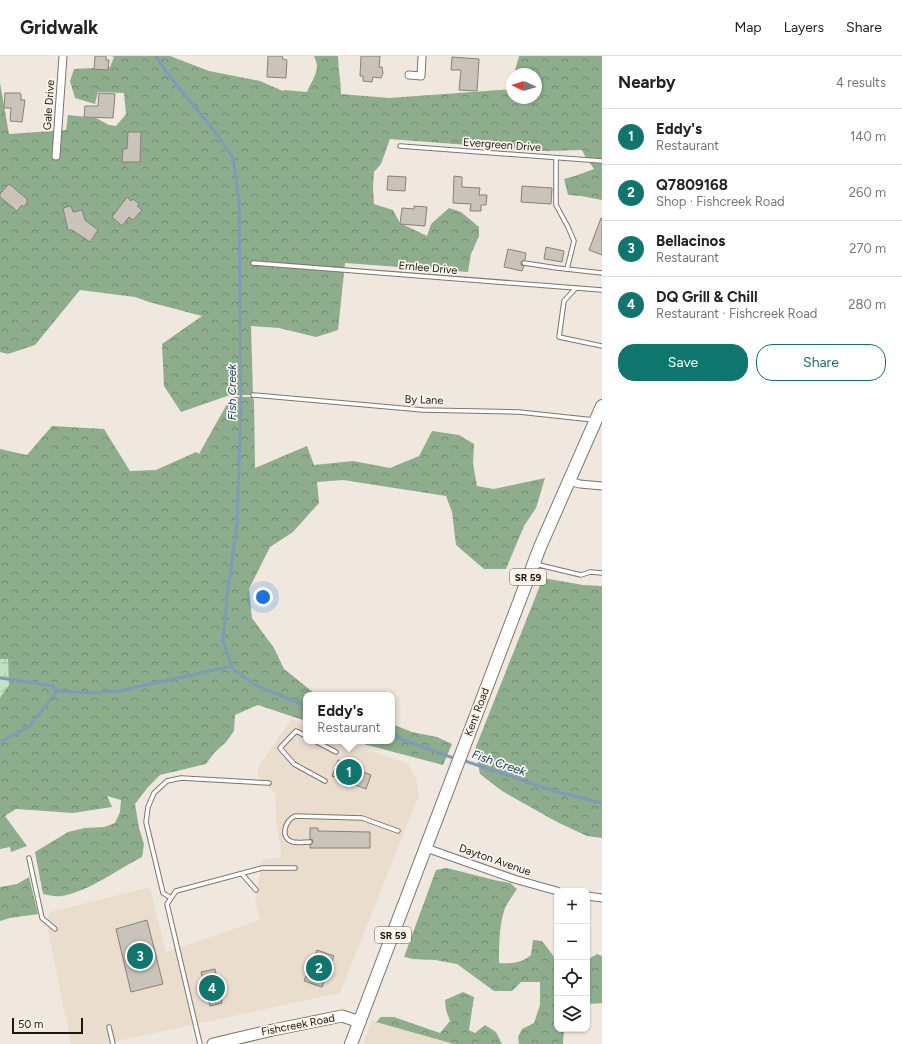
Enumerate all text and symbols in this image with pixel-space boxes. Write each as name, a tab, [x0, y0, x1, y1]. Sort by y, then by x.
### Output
text: Gridwalk	[20, 16, 98, 39]
text: Map	[734, 19, 762, 36]
text: Layers	[784, 19, 824, 36]
text: Share	[846, 19, 882, 36]
north arrow	[506, 68, 542, 104]
text: Nearby	[618, 72, 676, 92]
text: 4 results	[836, 75, 886, 90]
street label: Gale Drive	[41, 79, 57, 131]
text: Eddy's	[656, 120, 702, 138]
text: 1	[628, 129, 634, 144]
text: 140 m	[850, 129, 886, 144]
street label: Evergreen Drive	[462, 136, 542, 154]
text: Restaurant	[656, 138, 719, 153]
text: Q7809168	[656, 176, 728, 194]
text: 2	[627, 185, 635, 200]
text: 260 m	[849, 185, 886, 200]
text: Shop · Fishcreek Road	[656, 194, 785, 209]
text: Bellacinos	[656, 232, 725, 250]
text: 3	[627, 241, 635, 256]
text: 270 m	[849, 241, 886, 256]
text: Restaurant	[656, 250, 719, 265]
street label: Ernlee Drive	[398, 259, 458, 277]
text: DQ Grill & Chill	[656, 288, 758, 306]
text: 4	[627, 297, 635, 312]
text: 280 m	[848, 297, 886, 312]
text: Restaurant · Fishcreek Road	[656, 306, 817, 321]
button: Save	[618, 344, 748, 381]
button: Share	[756, 344, 886, 381]
water label: Fish Creek	[225, 363, 239, 420]
street label: By Lane	[404, 393, 444, 407]
road number: SR 59	[510, 569, 546, 585]
your location	[253, 587, 273, 607]
street label: Kent Road	[462, 686, 492, 738]
popup	[303, 692, 395, 744]
text: Eddy's	[317, 702, 363, 720]
text: Restaurant	[317, 720, 381, 735]
water label: Fish Creek	[470, 747, 529, 779]
pin: 1	[336, 757, 362, 787]
street label: Dayton Avenue	[457, 842, 533, 878]
map controls	[554, 888, 590, 1032]
button: +	[554, 888, 590, 924]
button: −	[554, 924, 590, 960]
road number: SR 59	[375, 927, 411, 943]
pin: 3	[127, 941, 153, 971]
pin: 2	[306, 953, 332, 983]
button: locate	[554, 960, 590, 996]
pin: 4	[199, 973, 225, 1003]
button: layers	[554, 996, 590, 1032]
street label: Fishcreek Road	[260, 1011, 336, 1039]
scale bar	[12, 1016, 83, 1035]
text: 50 m	[18, 1018, 43, 1031]

